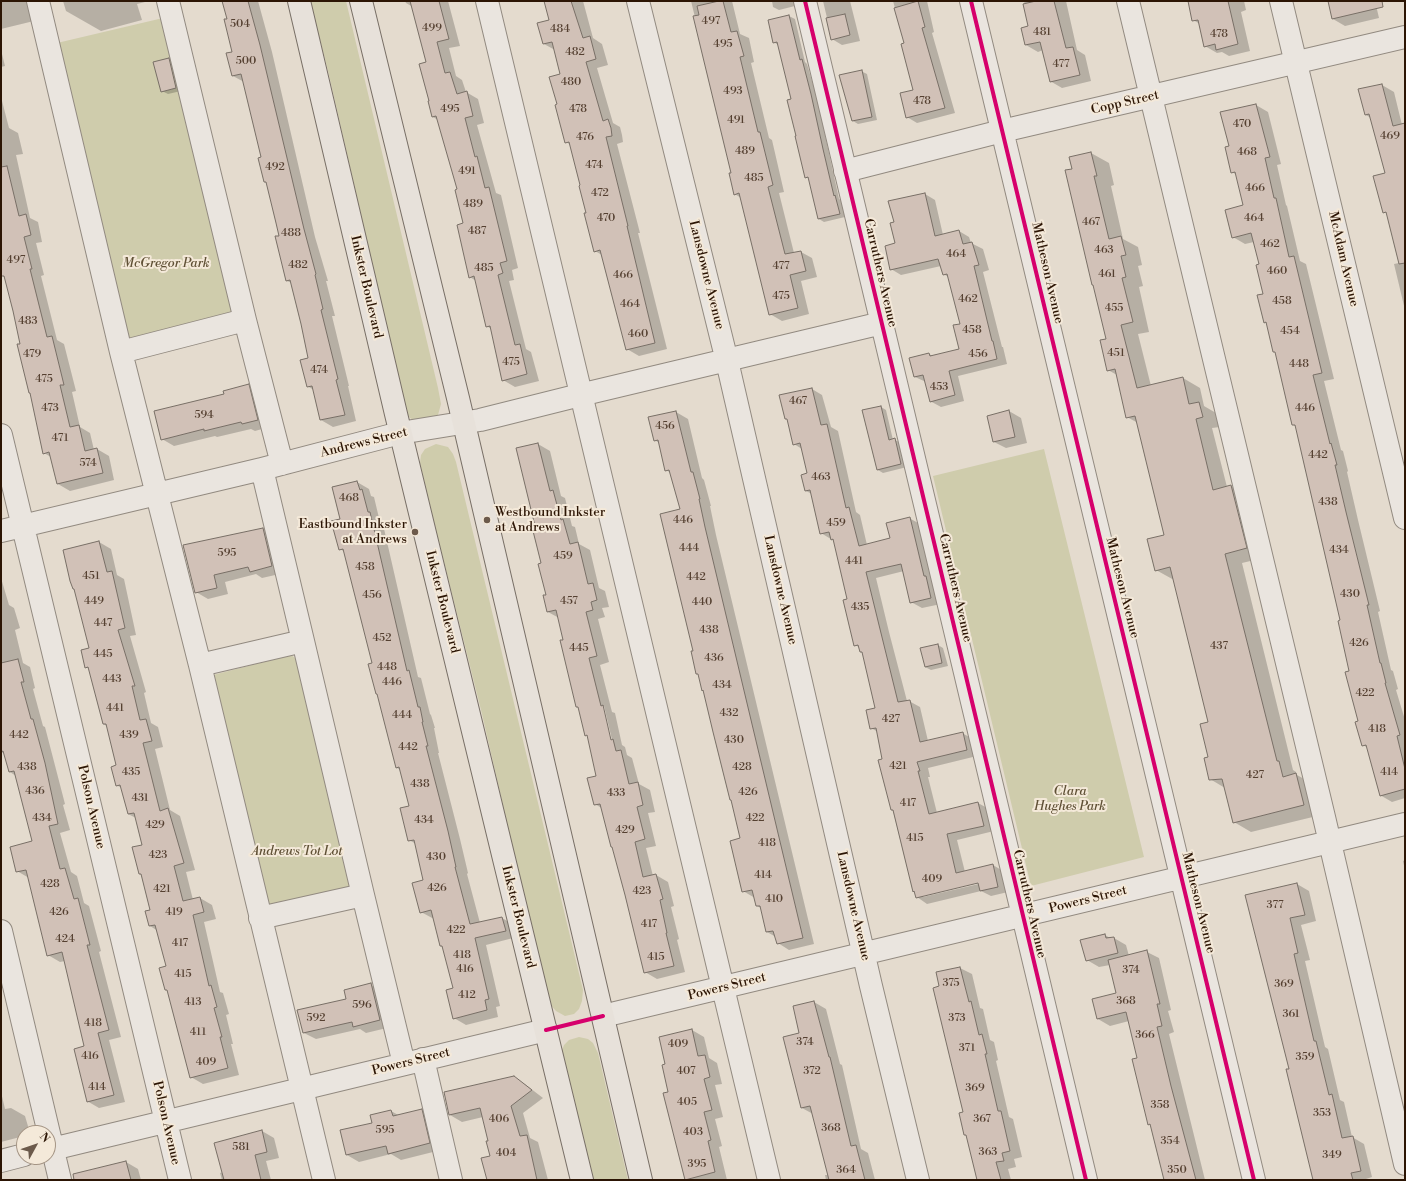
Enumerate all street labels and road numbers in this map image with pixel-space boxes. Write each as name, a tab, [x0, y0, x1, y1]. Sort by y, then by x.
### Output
street label: Copp Street	[1090, 88, 1160, 118]
street label: McAdam Avenue	[1324, 210, 1362, 308]
street label: Carruthers Avenue	[860, 217, 900, 329]
street label: Lansdowne Avenue	[685, 219, 727, 331]
street label: Matheson Avenue	[1028, 221, 1066, 325]
street label: Inkster Boulevard	[347, 234, 385, 340]
street label: Andrews Street	[319, 425, 409, 461]
street label: Carruthers Avenue	[935, 532, 975, 644]
street label: Lansdowne Avenue	[760, 534, 800, 646]
street label: Matheson Avenue	[1102, 536, 1142, 640]
street label: Inkster Boulevard	[422, 549, 462, 655]
street label: Polson Avenue	[74, 764, 108, 850]
street label: Carruthers Avenue	[1009, 848, 1049, 960]
street label: Lansdowne Avenue	[833, 850, 873, 962]
street label: Matheson Avenue	[1178, 851, 1218, 955]
street label: Inkster Boulevard	[498, 864, 538, 970]
street label: Powers Street	[1047, 883, 1129, 917]
street label: Powers Street	[686, 970, 768, 1004]
street label: Powers Street	[370, 1045, 452, 1079]
street label: Polson Avenue	[149, 1080, 183, 1166]

